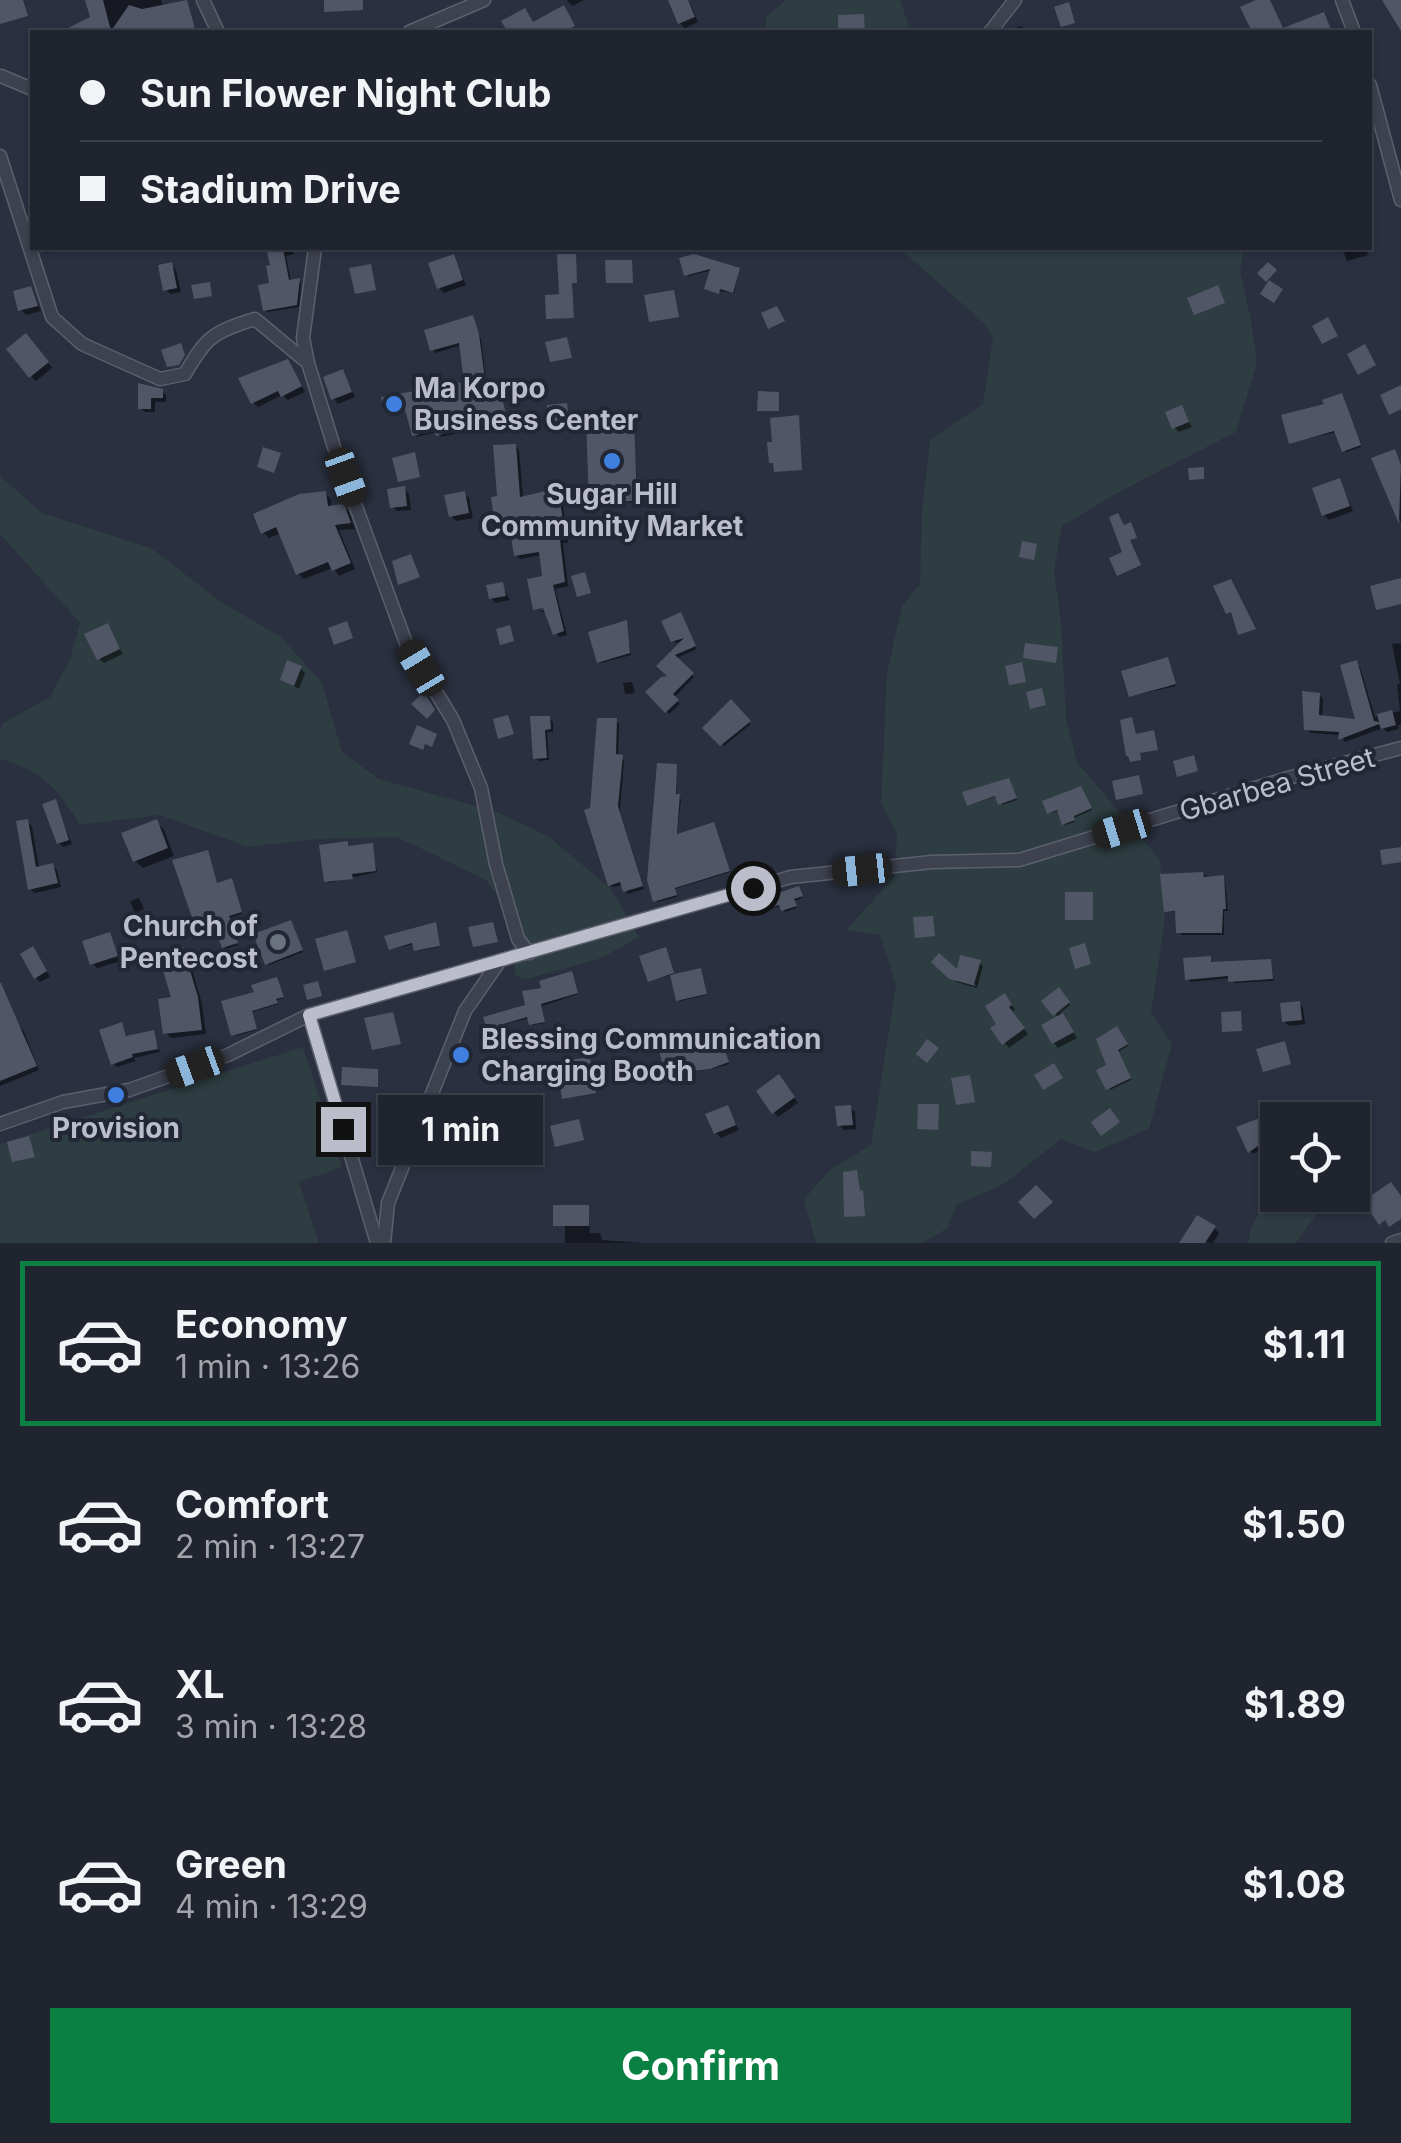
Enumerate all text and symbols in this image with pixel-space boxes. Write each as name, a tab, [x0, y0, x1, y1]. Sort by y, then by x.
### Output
text: Sun Flower Night Club	[140, 70, 551, 116]
text: Stadium Drive	[140, 166, 401, 212]
place label: Ma Korpo Business Center	[414, 371, 638, 437]
marker: Ma Korpo Business Center	[383, 393, 405, 415]
car	[322, 444, 370, 510]
marker: Sugar Hill Community Market	[601, 450, 623, 472]
place label: Sugar Hill Community Market	[481, 477, 743, 543]
car	[393, 635, 449, 701]
street label: Gbarbea Street	[1176, 740, 1378, 828]
car	[1089, 806, 1155, 852]
car	[831, 852, 893, 888]
route start	[731, 866, 776, 911]
place label: Church of Pentecost	[120, 909, 258, 975]
marker: Church of Pentecost	[267, 931, 289, 953]
place label: Blessing Communication Charging Booth	[481, 1022, 821, 1088]
car	[162, 1043, 228, 1091]
marker: Blessing Communication Charging Booth	[450, 1044, 472, 1066]
marker: Provision	[105, 1084, 127, 1106]
callout: 1 min	[378, 1094, 543, 1164]
map controls	[1260, 1102, 1370, 1212]
button: locate	[1260, 1102, 1370, 1212]
route end	[321, 1107, 366, 1152]
text: 1 min	[421, 1110, 500, 1149]
place label: Provision	[52, 1111, 180, 1145]
icon: car	[55, 1299, 145, 1389]
text: Economy	[175, 1301, 348, 1347]
text: $1.11	[1263, 1321, 1346, 1367]
text: 1 min · 13:26	[175, 1347, 360, 1386]
icon: car	[55, 1479, 145, 1569]
text: Comfort	[175, 1481, 329, 1527]
text: $1.50	[1242, 1501, 1346, 1547]
text: 2 min · 13:27	[175, 1527, 365, 1566]
icon: car	[55, 1659, 145, 1749]
text: XL	[175, 1661, 225, 1707]
text: $1.89	[1244, 1681, 1346, 1727]
text: 3 min · 13:28	[175, 1707, 367, 1746]
icon: car	[55, 1839, 145, 1929]
text: Green	[175, 1841, 287, 1887]
text: $1.08	[1243, 1861, 1346, 1907]
text: 4 min · 13:29	[175, 1887, 368, 1926]
button: Confirm	[50, 2008, 1351, 2123]

